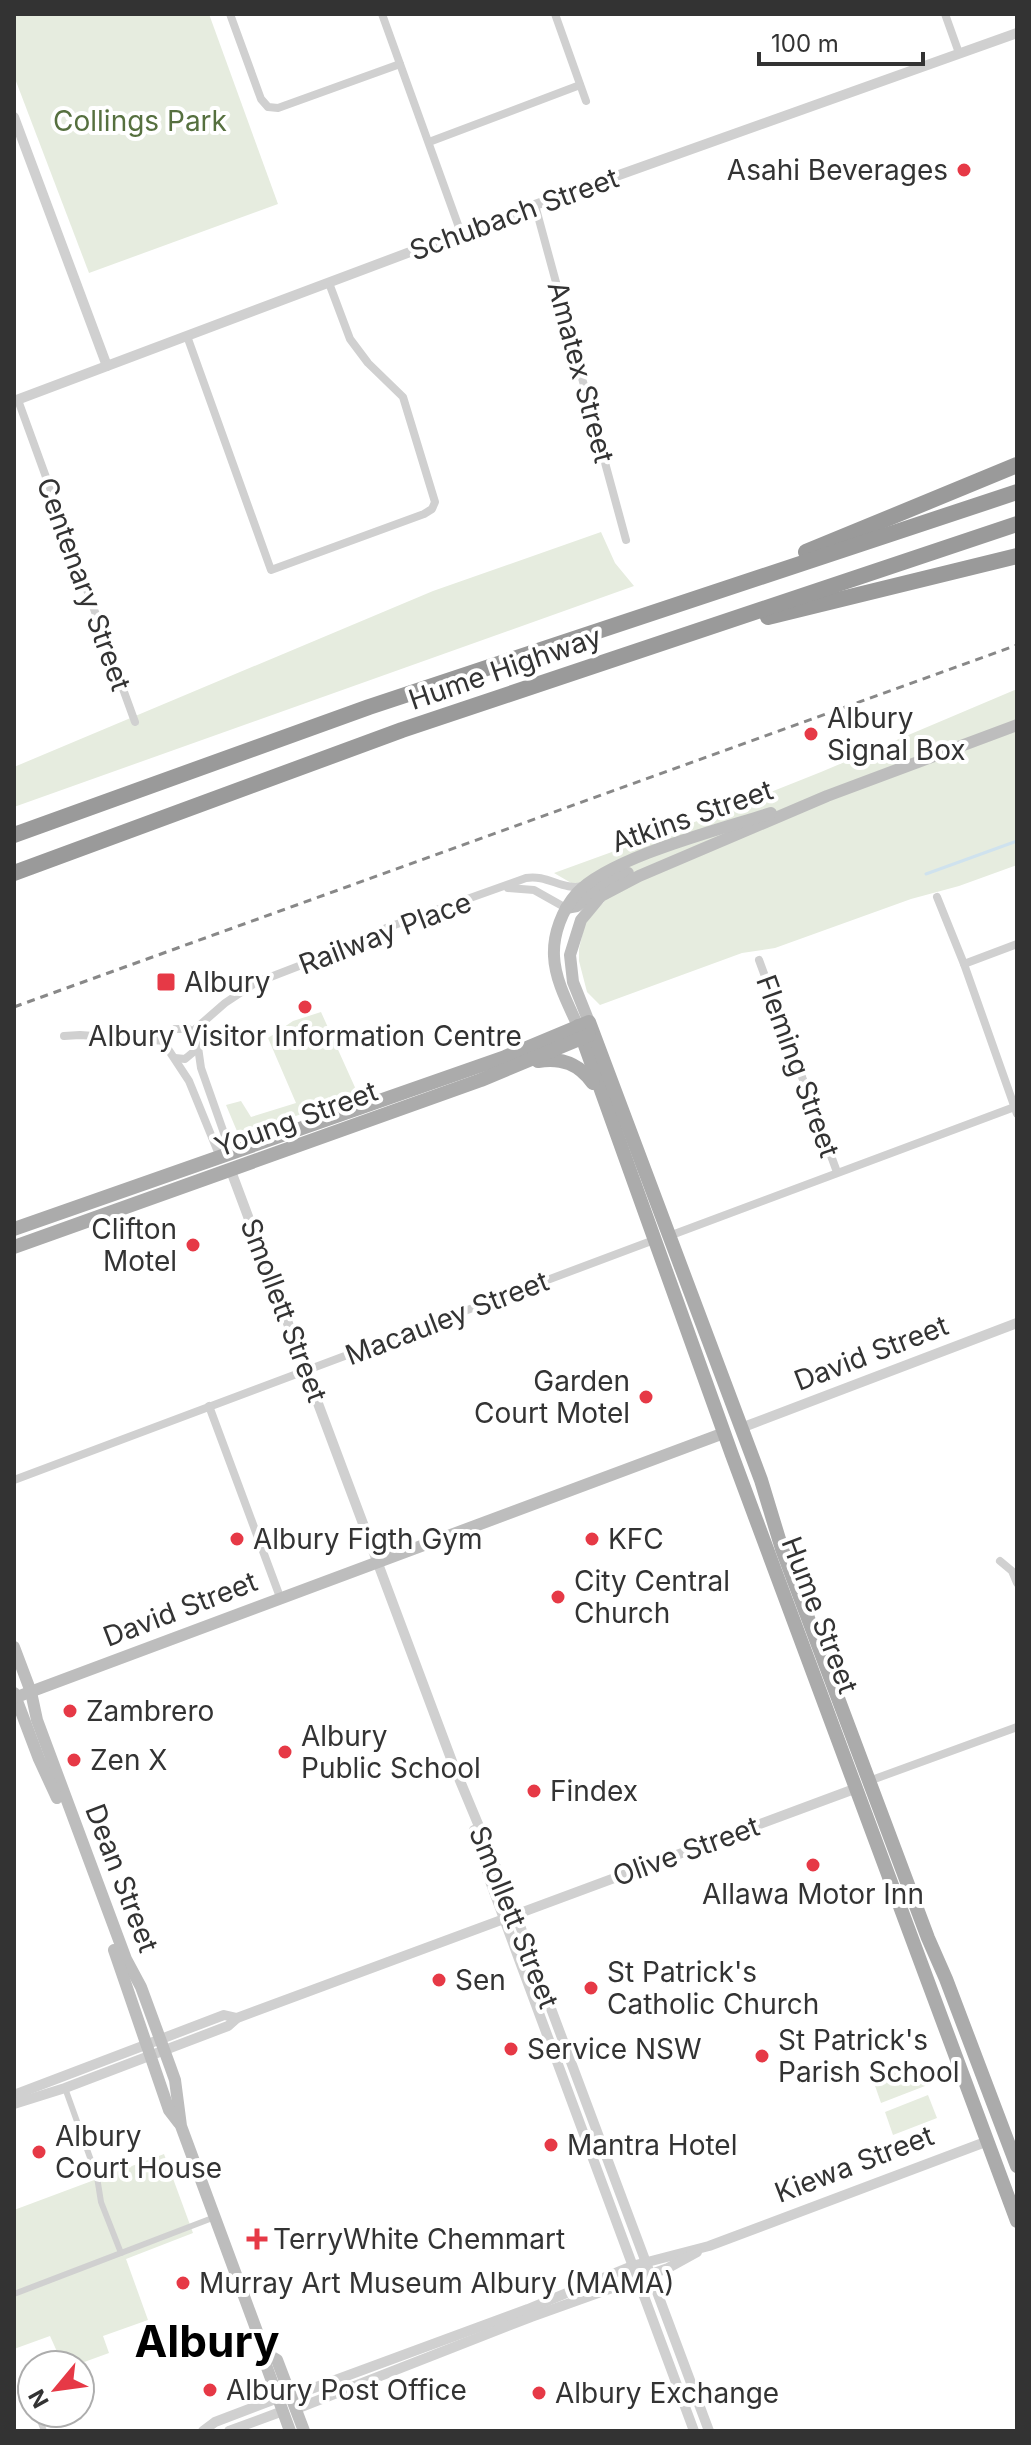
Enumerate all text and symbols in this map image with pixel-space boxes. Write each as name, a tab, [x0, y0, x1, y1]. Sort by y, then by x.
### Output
scale bar	[759, 16, 923, 66]
text: 100 m	[771, 29, 839, 58]
park label: Collings Park	[53, 104, 227, 138]
place label: Asahi Beverages	[727, 153, 948, 187]
street label: Schubach Street	[405, 160, 623, 268]
marker: Asahi Beverages	[955, 161, 973, 179]
street label: Amatex Street	[540, 278, 622, 466]
street label: Centenary Street	[30, 473, 138, 695]
street label: Hume Highway	[404, 619, 606, 717]
place label: Albury Signal Box	[827, 701, 966, 767]
marker: Albury Signal Box	[802, 725, 820, 743]
street label: Atkins Street	[607, 773, 777, 859]
street label: Railway Place	[294, 885, 476, 981]
place label: Albury	[184, 965, 271, 999]
street label: Fleming Street	[749, 970, 847, 1162]
marker: Albury	[155, 971, 177, 993]
marker: Albury Visitor Information Centre	[296, 998, 314, 1016]
place label: Albury Visitor Information Centre	[88, 1019, 522, 1053]
street label: Young Street	[210, 1074, 382, 1164]
place label: Clifton Motel	[91, 1212, 177, 1278]
street label: Smollett Street	[233, 1213, 335, 1407]
marker: Clifton Motel	[184, 1236, 202, 1254]
street label: Macauley Street	[341, 1264, 553, 1372]
street label: David Street	[789, 1308, 953, 1398]
place label: Garden Court Motel	[474, 1364, 630, 1430]
marker: Garden Court Motel	[637, 1388, 655, 1406]
place label: Albury Figth Gym	[253, 1522, 483, 1556]
place label: KFC	[608, 1522, 664, 1556]
marker: Albury Figth Gym	[228, 1530, 246, 1548]
marker: KFC	[583, 1530, 601, 1548]
street label: Hume Street	[775, 1532, 865, 1698]
street label: David Street	[98, 1564, 262, 1654]
place label: City Central Church	[574, 1564, 730, 1630]
marker: City Central Church	[549, 1588, 567, 1606]
place label: Zambrero	[86, 1694, 214, 1728]
marker: Zambrero	[61, 1702, 79, 1720]
place label: Albury Public School	[301, 1719, 481, 1785]
place label: Zen X	[90, 1743, 167, 1777]
marker: Albury Public School	[276, 1743, 294, 1761]
marker: Zen X	[65, 1751, 83, 1769]
place label: Findex	[550, 1774, 638, 1808]
marker: Findex	[525, 1782, 543, 1800]
street label: Dean Street	[78, 1799, 166, 1957]
street label: Olive Street	[608, 1809, 764, 1893]
street label: Smollett Street	[462, 1821, 566, 2013]
marker: Allawa Motor Inn	[804, 1856, 822, 1874]
place label: Allawa Motor Inn	[702, 1877, 924, 1911]
place label: St Patrick's Catholic Church	[607, 1955, 819, 2021]
place label: Sen	[455, 1963, 506, 1997]
marker: Sen	[430, 1971, 448, 1989]
marker: St Patrick's Catholic Church	[582, 1979, 600, 1997]
place label: St Patrick's Parish School	[778, 2023, 959, 2089]
place label: Service NSW	[527, 2032, 702, 2066]
marker: Service NSW	[502, 2040, 520, 2058]
marker: St Patrick's Parish School	[753, 2047, 771, 2065]
street label: Kiewa Street	[770, 2118, 938, 2210]
place label: Albury Court House	[55, 2119, 222, 2185]
place label: Mantra Hotel	[567, 2128, 737, 2162]
marker: Mantra Hotel	[542, 2136, 560, 2154]
marker: Albury Court House	[30, 2143, 48, 2161]
place label: TerryWhite Chemmart	[273, 2222, 565, 2256]
marker: TerryWhite Chemmart	[248, 2230, 266, 2248]
place label: Murray Art Museum Albury (MAMA)	[199, 2266, 675, 2300]
marker: Murray Art Museum Albury (MAMA)	[174, 2274, 192, 2292]
district label: Albury	[135, 2314, 280, 2368]
north arrow	[16, 2349, 96, 2429]
place label: Albury Post Office	[226, 2373, 467, 2407]
place label: Albury Exchange	[555, 2376, 779, 2410]
marker: Albury Post Office	[201, 2381, 219, 2399]
marker: Albury Exchange	[530, 2384, 548, 2402]
text: N	[23, 2385, 54, 2412]

